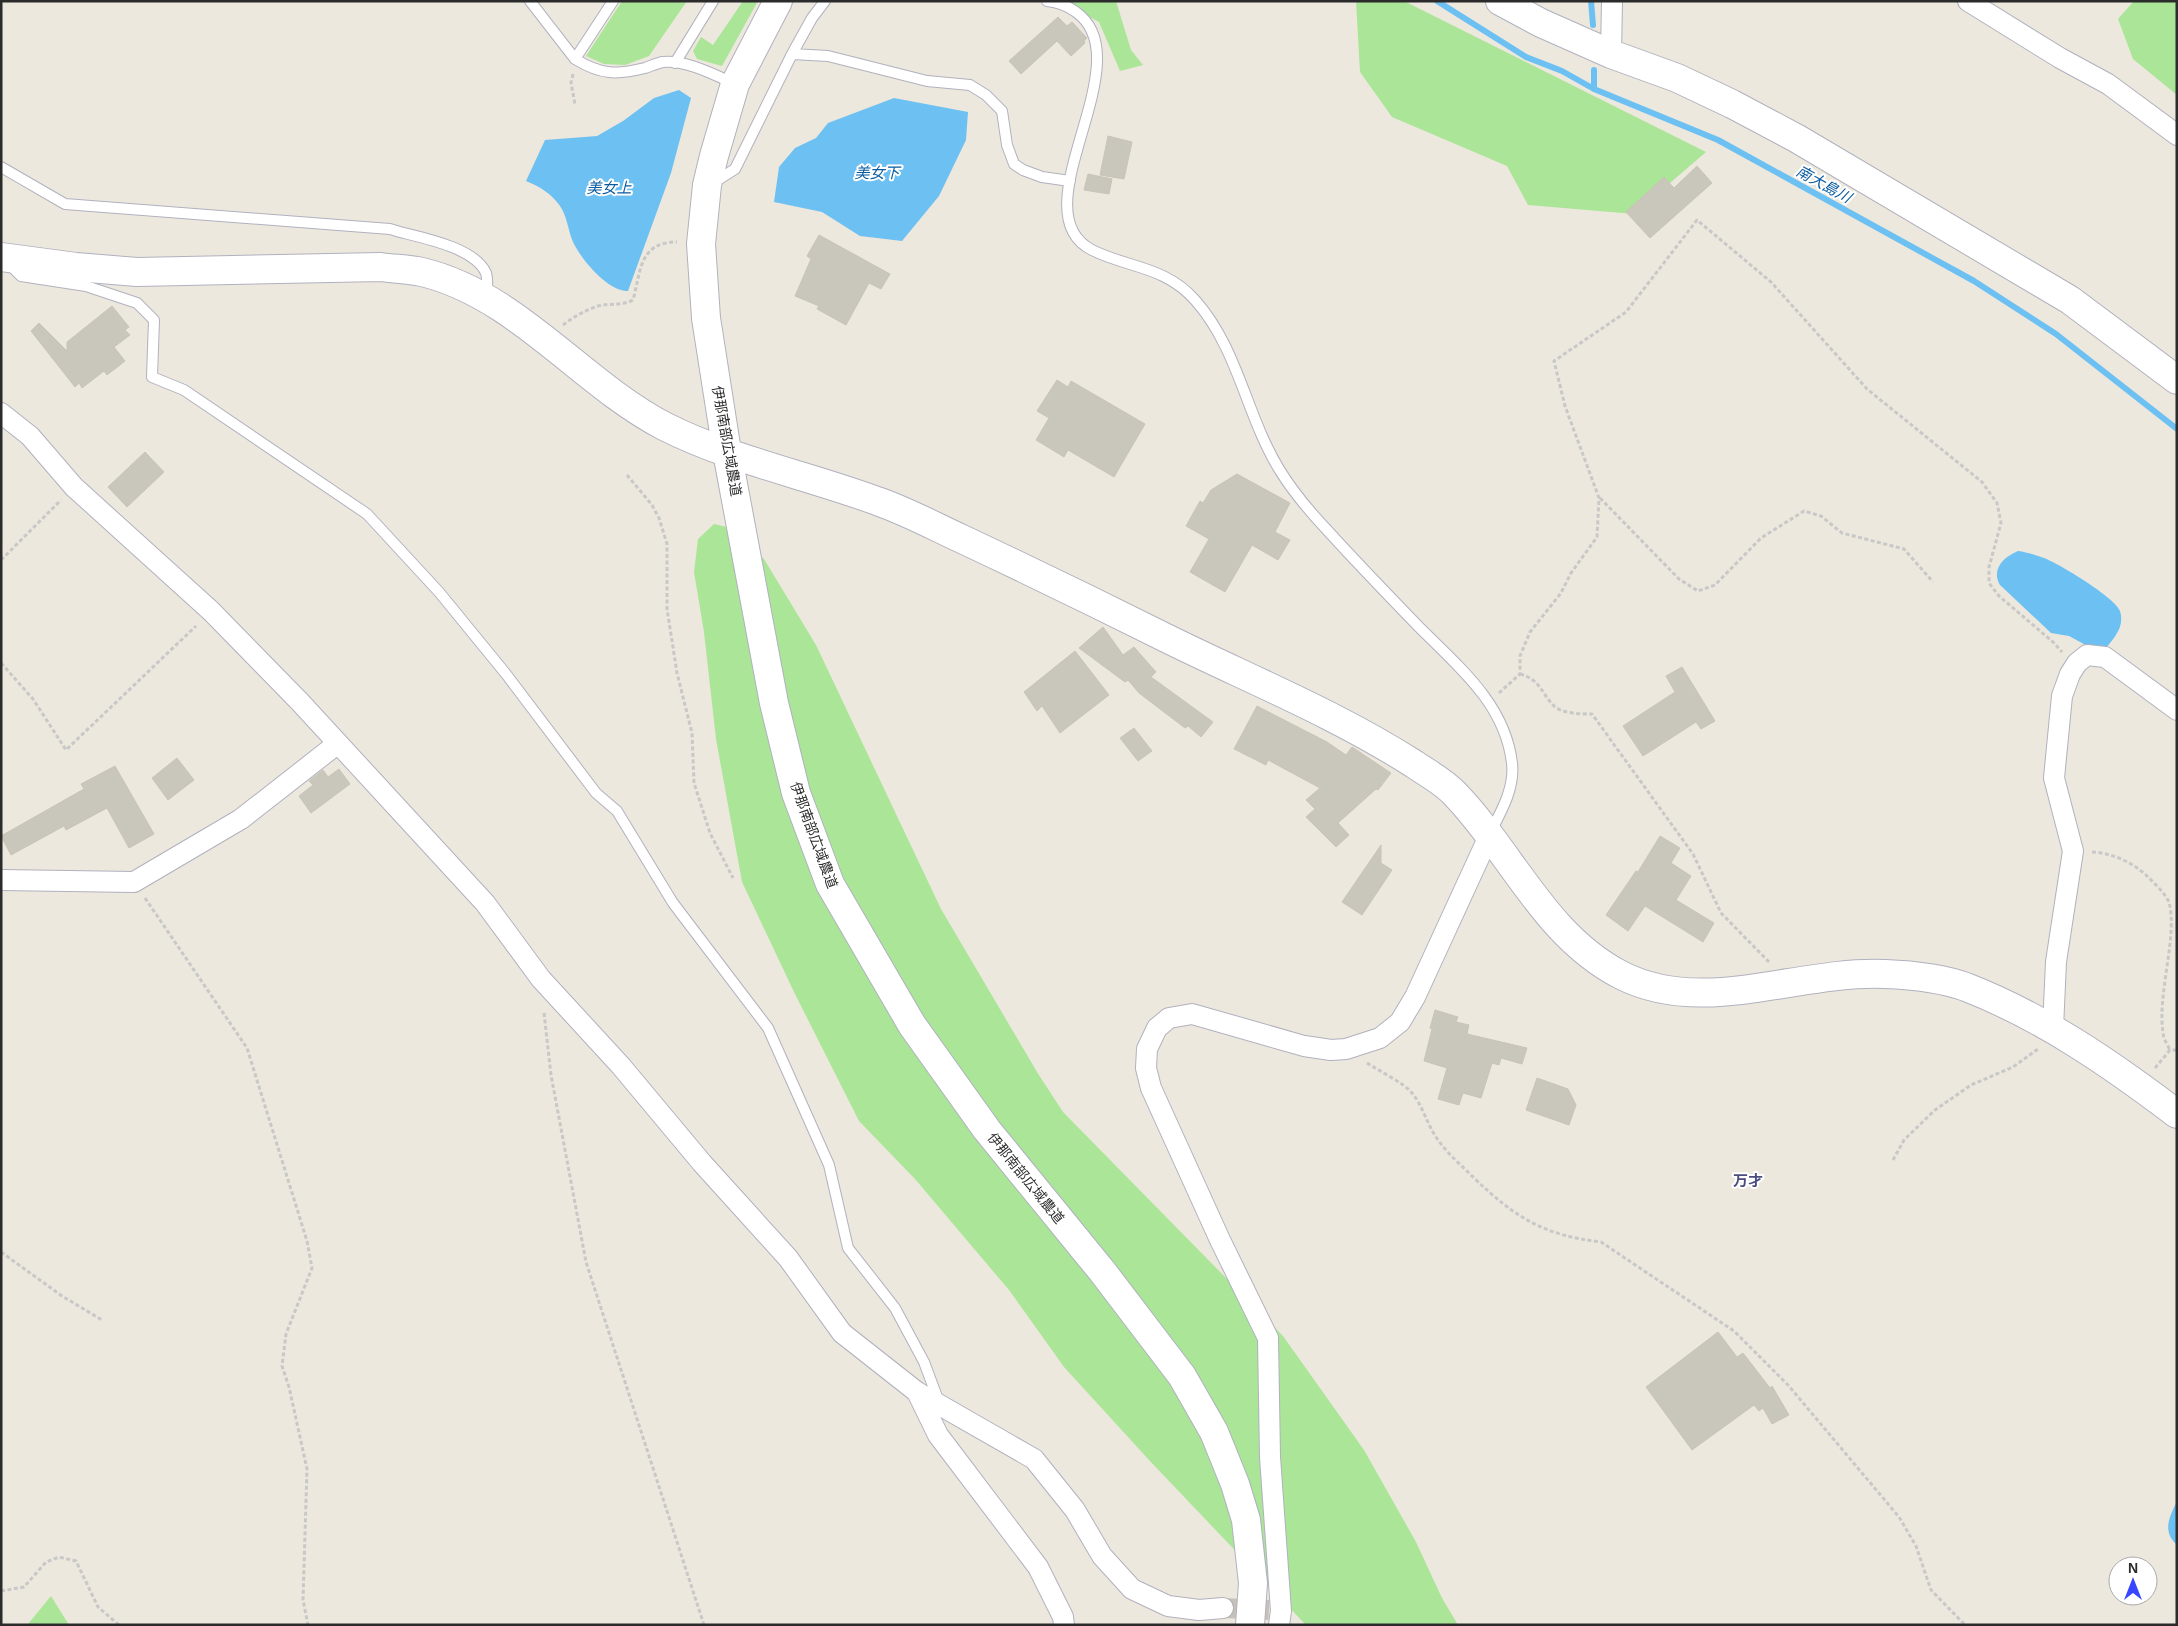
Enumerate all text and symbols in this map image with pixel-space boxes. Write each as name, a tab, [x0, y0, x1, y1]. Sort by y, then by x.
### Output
water label: 南大島川	[1794, 162, 1856, 207]
water label: 美女下	[854, 164, 902, 181]
water label: 美女上	[586, 179, 632, 196]
street label: 伊那南部広域農道	[709, 384, 745, 498]
street label: 伊那南部広域農道	[787, 780, 841, 890]
street label: 伊那南部広域農道	[985, 1129, 1067, 1227]
district label: 万才	[1733, 1172, 1763, 1189]
north arrow	[2108, 1556, 2158, 1606]
text: N	[2128, 1560, 2138, 1576]

